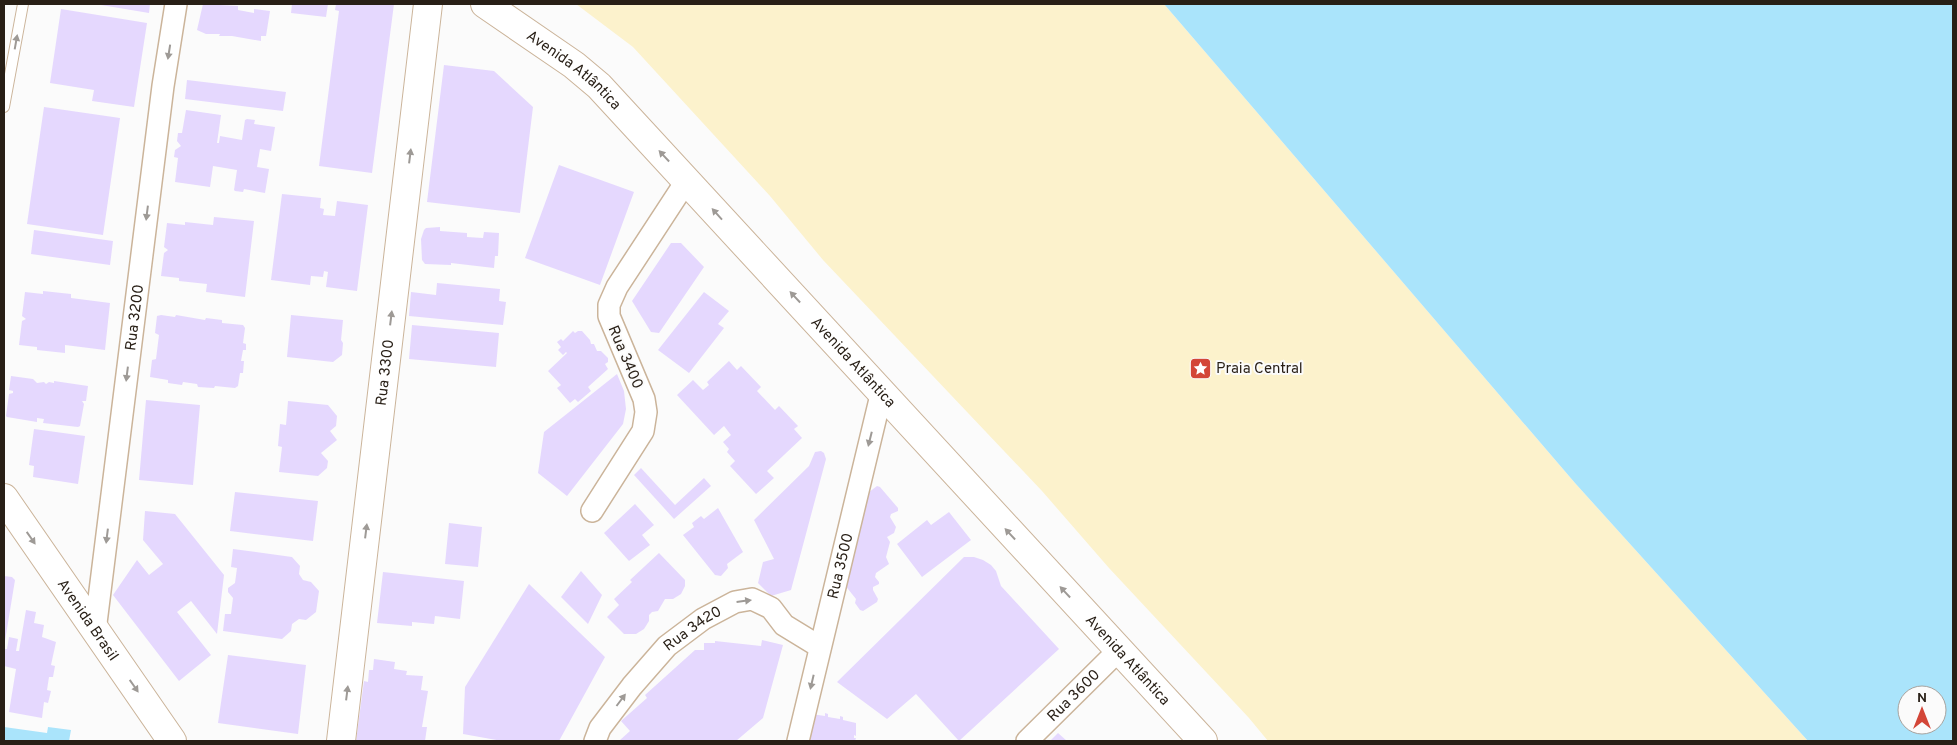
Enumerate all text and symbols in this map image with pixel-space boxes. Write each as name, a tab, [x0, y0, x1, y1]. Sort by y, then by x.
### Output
street label: Avenida Atlântica	[522, 27, 624, 115]
one-way arrow	[12, 34, 20, 50]
one-way arrow	[164, 44, 172, 60]
one-way arrow	[406, 148, 414, 164]
one-way arrow	[658, 150, 670, 162]
one-way arrow	[143, 205, 151, 221]
one-way arrow	[711, 208, 723, 220]
street label: Rua 3200	[122, 283, 149, 352]
one-way arrow	[789, 292, 801, 304]
one-way arrow	[387, 310, 395, 326]
street label: Avenida Atlântica	[806, 314, 899, 412]
street label: Rua 3400	[603, 323, 646, 392]
street label: Rua 3300	[373, 338, 399, 407]
place icon: Praia Central	[1188, 356, 1212, 380]
place label: Praia Central	[1216, 360, 1303, 379]
one-way arrow	[123, 367, 131, 383]
one-way arrow	[866, 431, 874, 446]
one-way arrow	[362, 523, 370, 539]
one-way arrow	[103, 528, 111, 544]
one-way arrow	[1004, 528, 1016, 540]
one-way arrow	[27, 531, 36, 545]
street label: Rua 3500	[824, 531, 859, 601]
street label: Avenida Brasil	[52, 576, 122, 665]
one-way arrow	[1059, 587, 1071, 599]
one-way arrow	[737, 597, 753, 605]
street label: Rua 3420	[660, 603, 725, 656]
street label: Avenida Atlântica	[1080, 611, 1174, 710]
street label: Rua 3600	[1044, 666, 1105, 727]
one-way arrow	[808, 674, 816, 689]
one-way arrow	[129, 679, 139, 693]
one-way arrow	[343, 685, 351, 701]
north arrow	[1897, 685, 1947, 735]
text: N	[1917, 690, 1927, 707]
one-way arrow	[615, 694, 626, 707]

